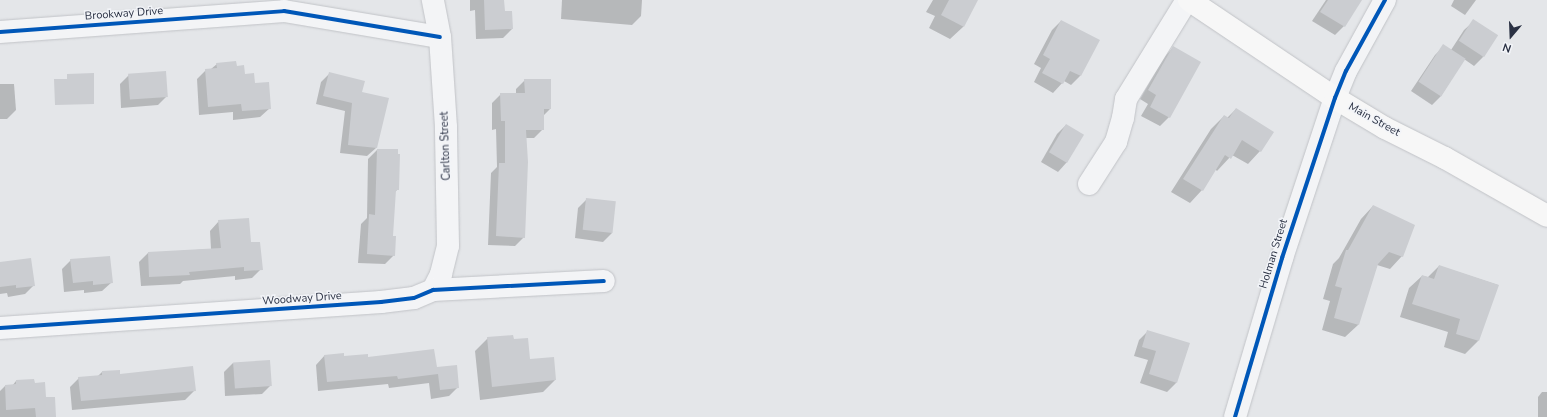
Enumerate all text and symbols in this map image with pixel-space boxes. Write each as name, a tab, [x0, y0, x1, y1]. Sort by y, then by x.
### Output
street label: Brookway Drive	[84, 5, 164, 23]
north arrow	[1491, 16, 1531, 56]
text: N	[1501, 39, 1513, 56]
street label: Main Street	[1346, 100, 1402, 140]
street label: Carlton Street	[438, 111, 454, 181]
street label: Holman Street	[1257, 218, 1291, 290]
street label: Woodway Drive	[262, 290, 342, 308]

